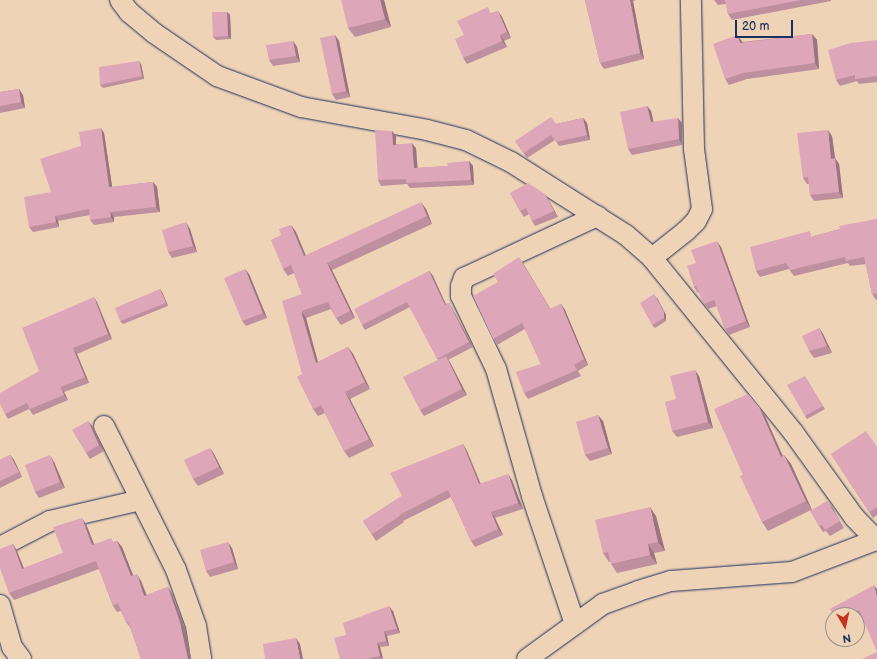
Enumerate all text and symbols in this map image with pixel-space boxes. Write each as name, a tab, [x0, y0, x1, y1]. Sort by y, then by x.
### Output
scale bar	[737, 12, 795, 38]
text: 20 m	[742, 19, 769, 34]
north arrow	[825, 607, 865, 647]
text: N	[842, 631, 852, 645]

